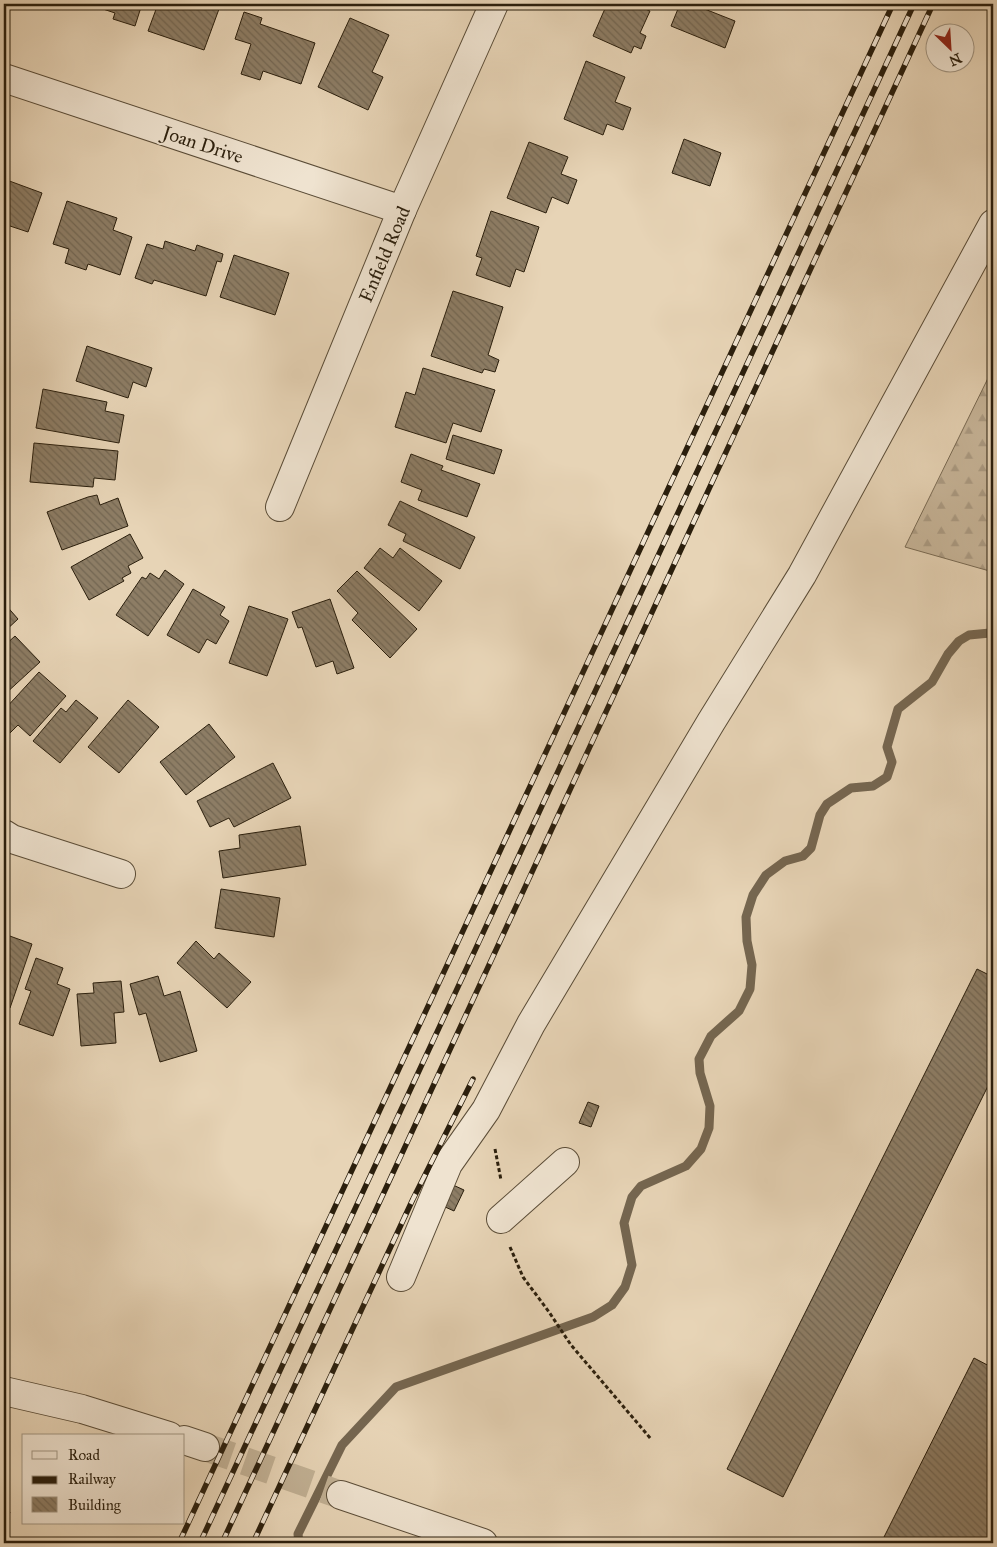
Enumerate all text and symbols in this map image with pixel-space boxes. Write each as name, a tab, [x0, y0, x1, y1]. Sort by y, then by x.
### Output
north arrow	[924, 22, 974, 72]
text: N	[946, 49, 964, 70]
street label: Joan Drive	[157, 120, 246, 169]
street label: Enfield Road	[354, 202, 415, 306]
legend	[22, 1434, 185, 1524]
text: Road	[68, 1446, 100, 1464]
text: Railway	[68, 1470, 117, 1488]
text: Building	[68, 1496, 122, 1514]

